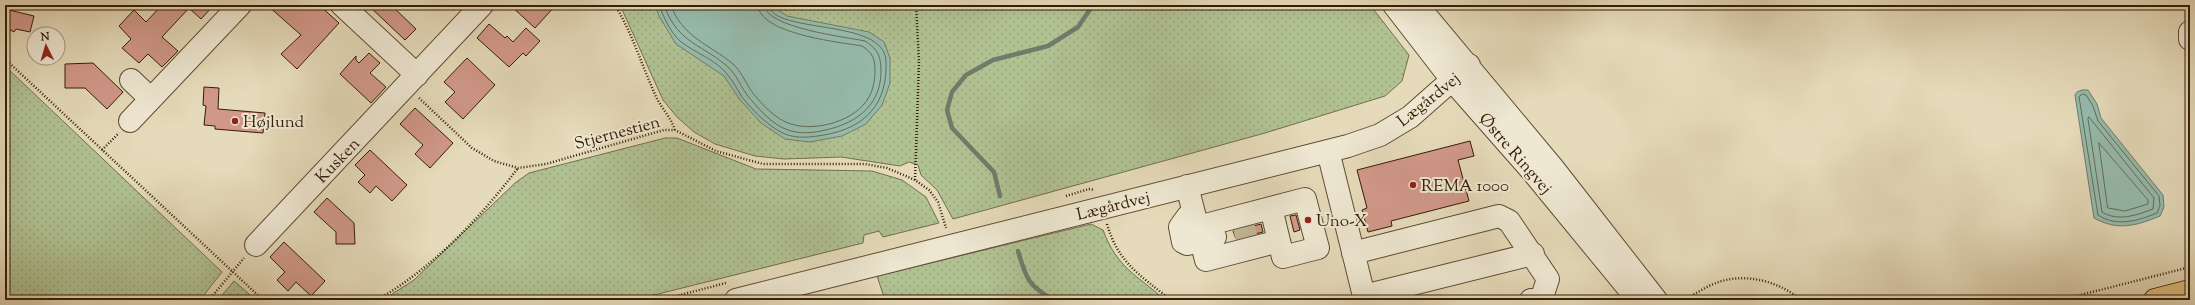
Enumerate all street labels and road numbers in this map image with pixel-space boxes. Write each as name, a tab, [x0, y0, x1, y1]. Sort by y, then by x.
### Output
street label: Lægårdvej	[1392, 68, 1466, 134]
street label: Østre Ringvej	[1472, 108, 1557, 200]
street label: Stjernestien	[572, 111, 663, 157]
street label: Kusken	[311, 133, 366, 190]
street label: Lægårdvej	[1074, 186, 1153, 228]

